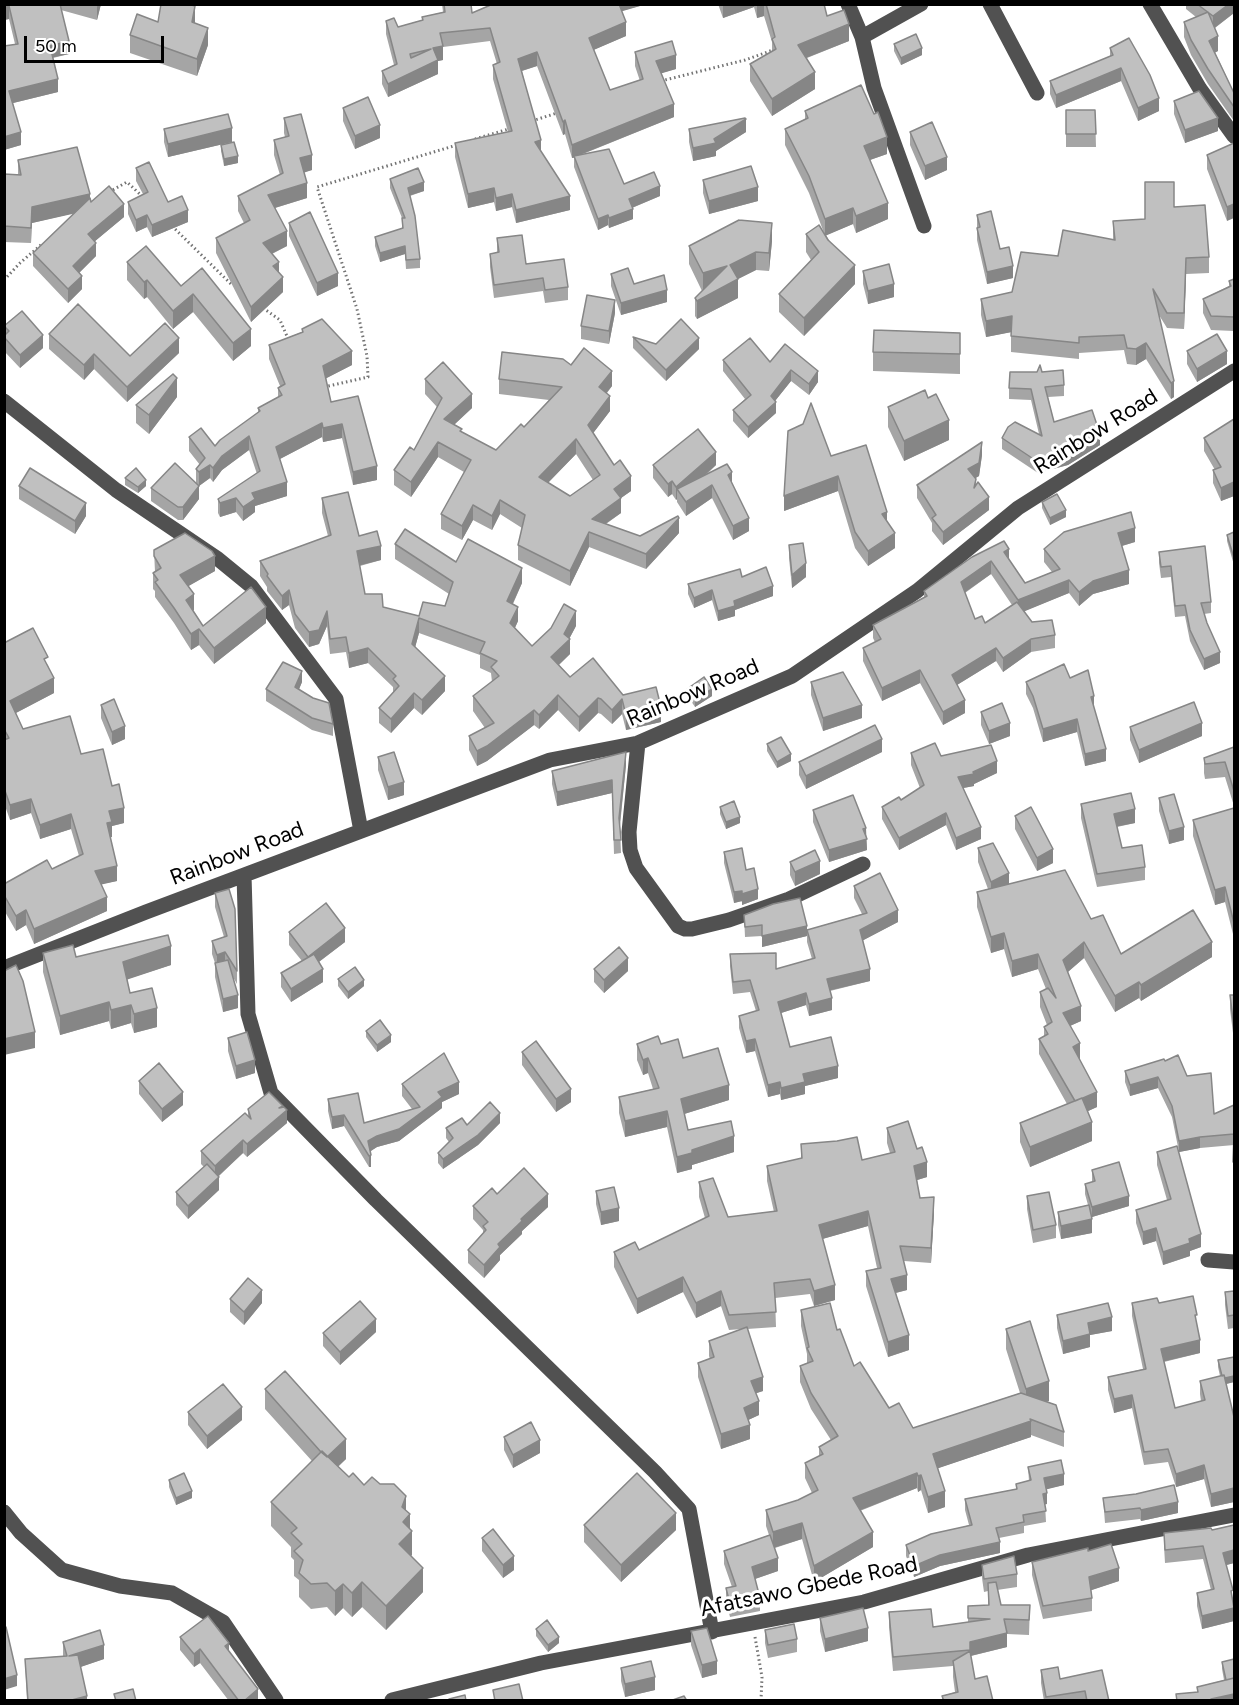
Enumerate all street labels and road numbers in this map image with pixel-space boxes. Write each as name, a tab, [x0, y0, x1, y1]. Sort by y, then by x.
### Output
street label: Rainbow Road	[1029, 383, 1163, 481]
street label: Rainbow Road	[623, 653, 763, 733]
street label: Rainbow Road	[166, 816, 308, 892]
street label: Afatsawo Gbede Road	[698, 1551, 920, 1623]

